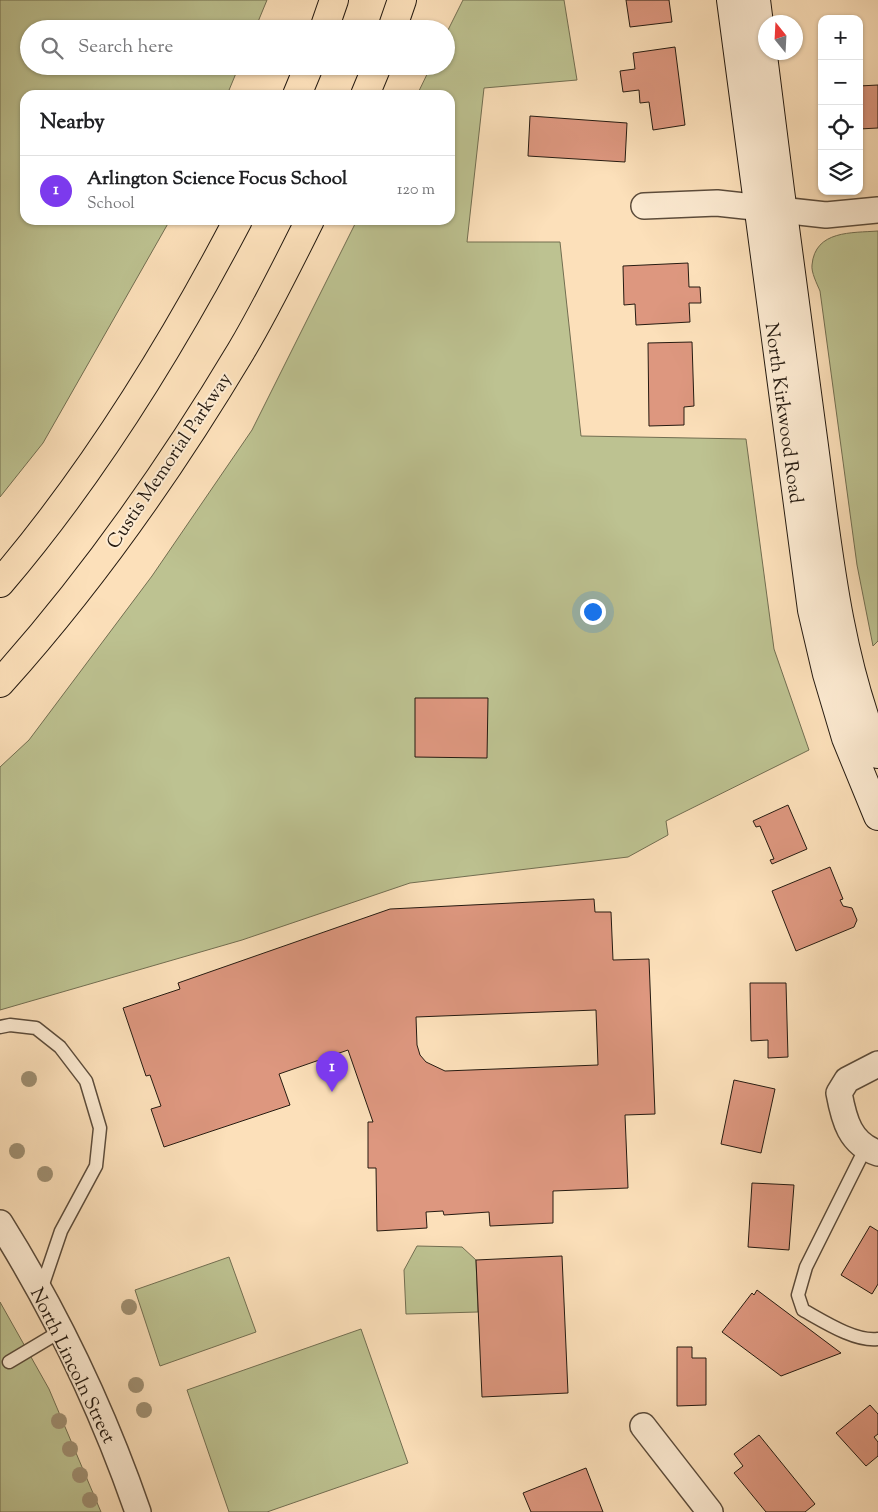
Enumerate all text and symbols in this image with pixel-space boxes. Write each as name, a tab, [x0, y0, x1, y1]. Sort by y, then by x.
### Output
north arrow	[758, 15, 803, 60]
map controls	[818, 15, 863, 195]
button: +	[818, 15, 863, 60]
search box	[20, 20, 455, 75]
icon: search	[38, 34, 66, 62]
text: Search here	[78, 34, 173, 61]
button: −	[818, 60, 863, 105]
button: locate	[818, 105, 863, 150]
text: Nearby	[40, 108, 105, 138]
button: layers	[818, 150, 863, 195]
text: Arlington Science Focus School	[87, 166, 347, 193]
text: 1	[53, 179, 59, 202]
text: 120 m	[397, 179, 435, 202]
text: School	[87, 193, 135, 216]
street label: North Kirkwood Road	[756, 321, 809, 506]
street label: Custis Memorial Parkway	[101, 367, 240, 555]
your location	[580, 599, 606, 625]
pin: 1	[316, 1051, 348, 1092]
street label: North Lincoln Street	[22, 1284, 121, 1449]

